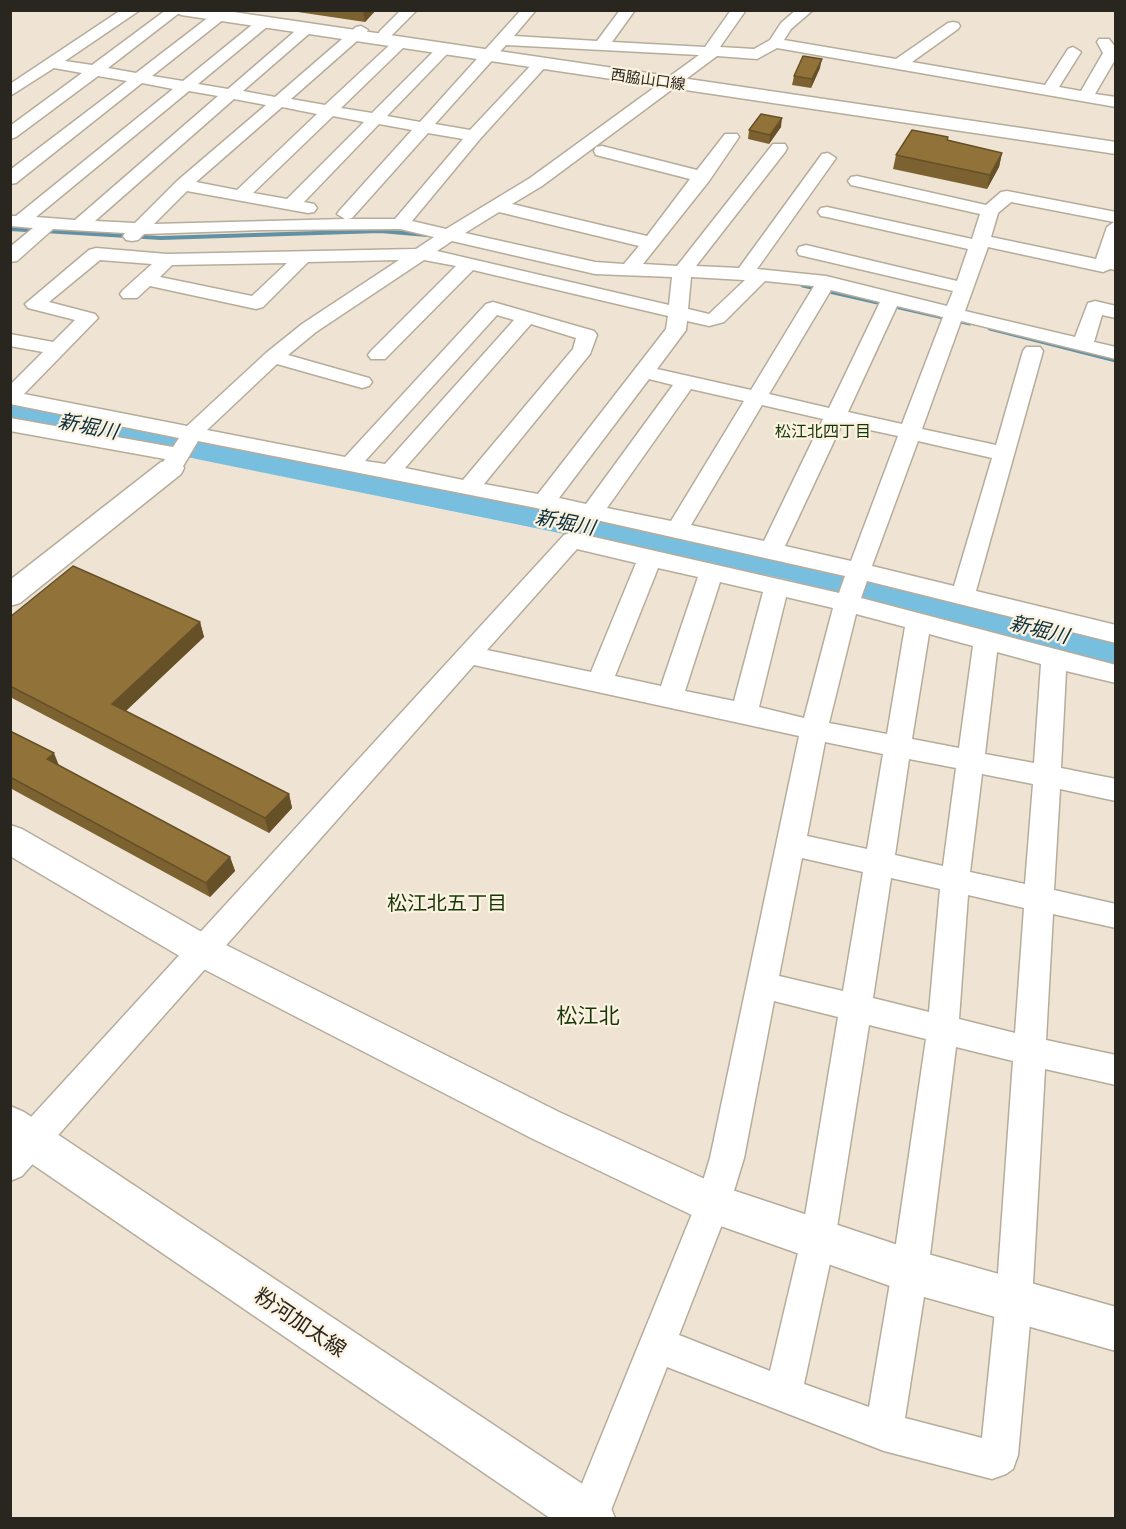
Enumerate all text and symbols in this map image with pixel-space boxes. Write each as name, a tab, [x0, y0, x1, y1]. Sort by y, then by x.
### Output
street label: 西脇山口線	[610, 66, 686, 94]
water label: 新堀川	[56, 409, 120, 445]
district label: 松江北四丁目	[775, 422, 871, 442]
water label: 新堀川	[533, 505, 597, 541]
water label: 新堀川	[1007, 611, 1071, 649]
district label: 松江北五丁目	[387, 892, 507, 916]
district label: 松江北	[557, 1004, 619, 1030]
street label: 粉河加太線	[249, 1283, 351, 1363]

